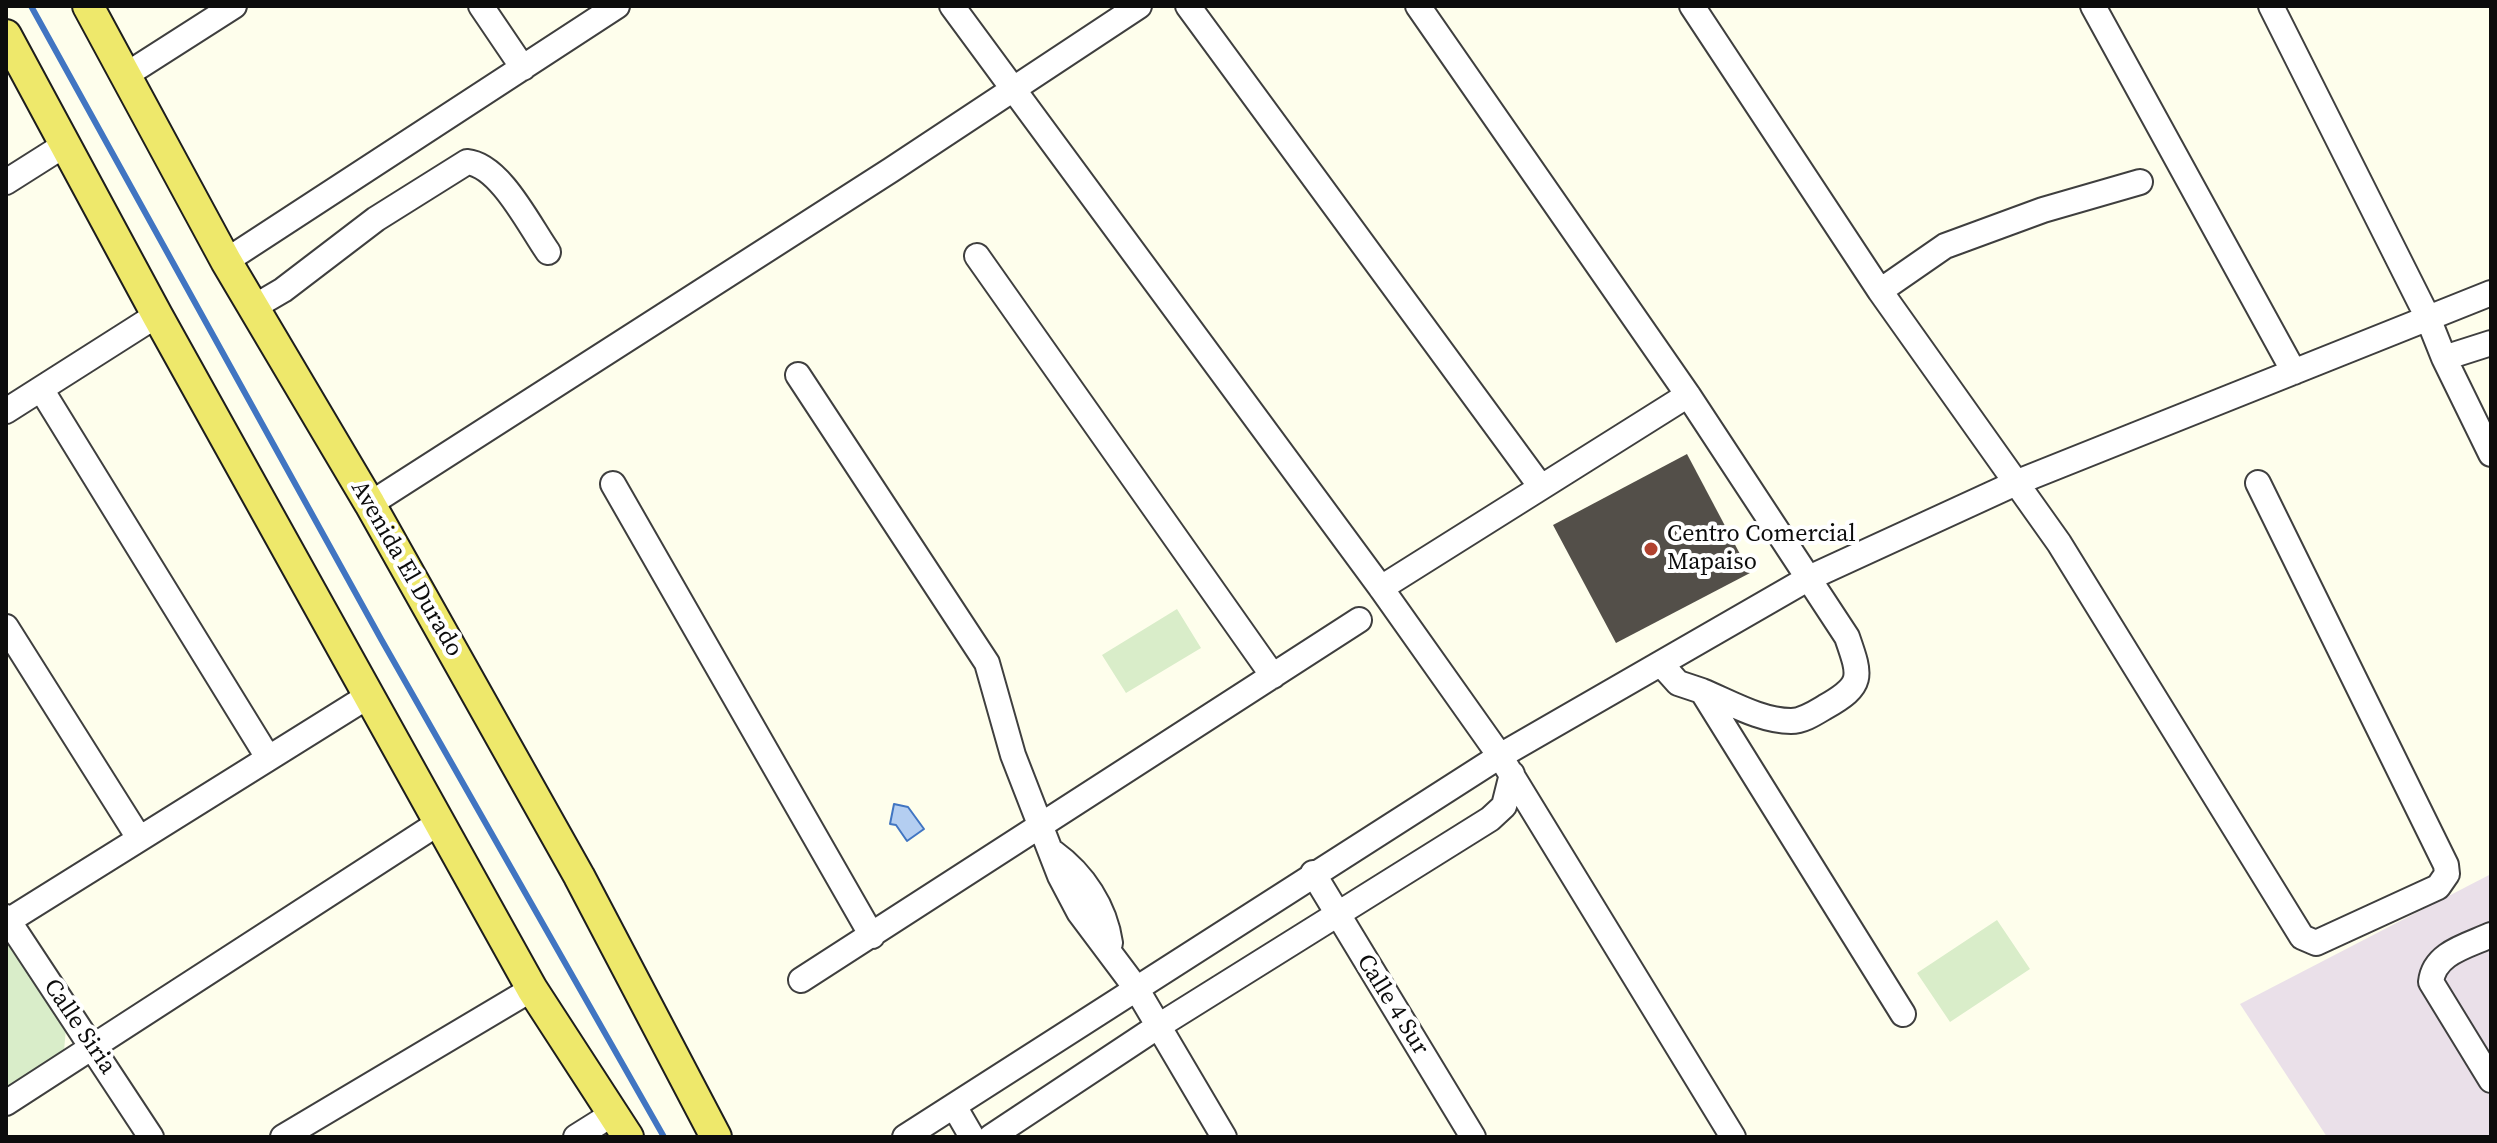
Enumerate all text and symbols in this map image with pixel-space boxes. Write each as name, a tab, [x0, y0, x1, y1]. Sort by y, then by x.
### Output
street label: Avenida El Durado	[344, 476, 468, 662]
place label: Centro Comercial Mapaiso	[1667, 521, 1856, 577]
marker: Centro Comercial Mapaiso	[1642, 540, 1660, 558]
street label: Calle 4 Sur	[1350, 949, 1434, 1061]
street label: Calle Siria	[37, 974, 121, 1080]

